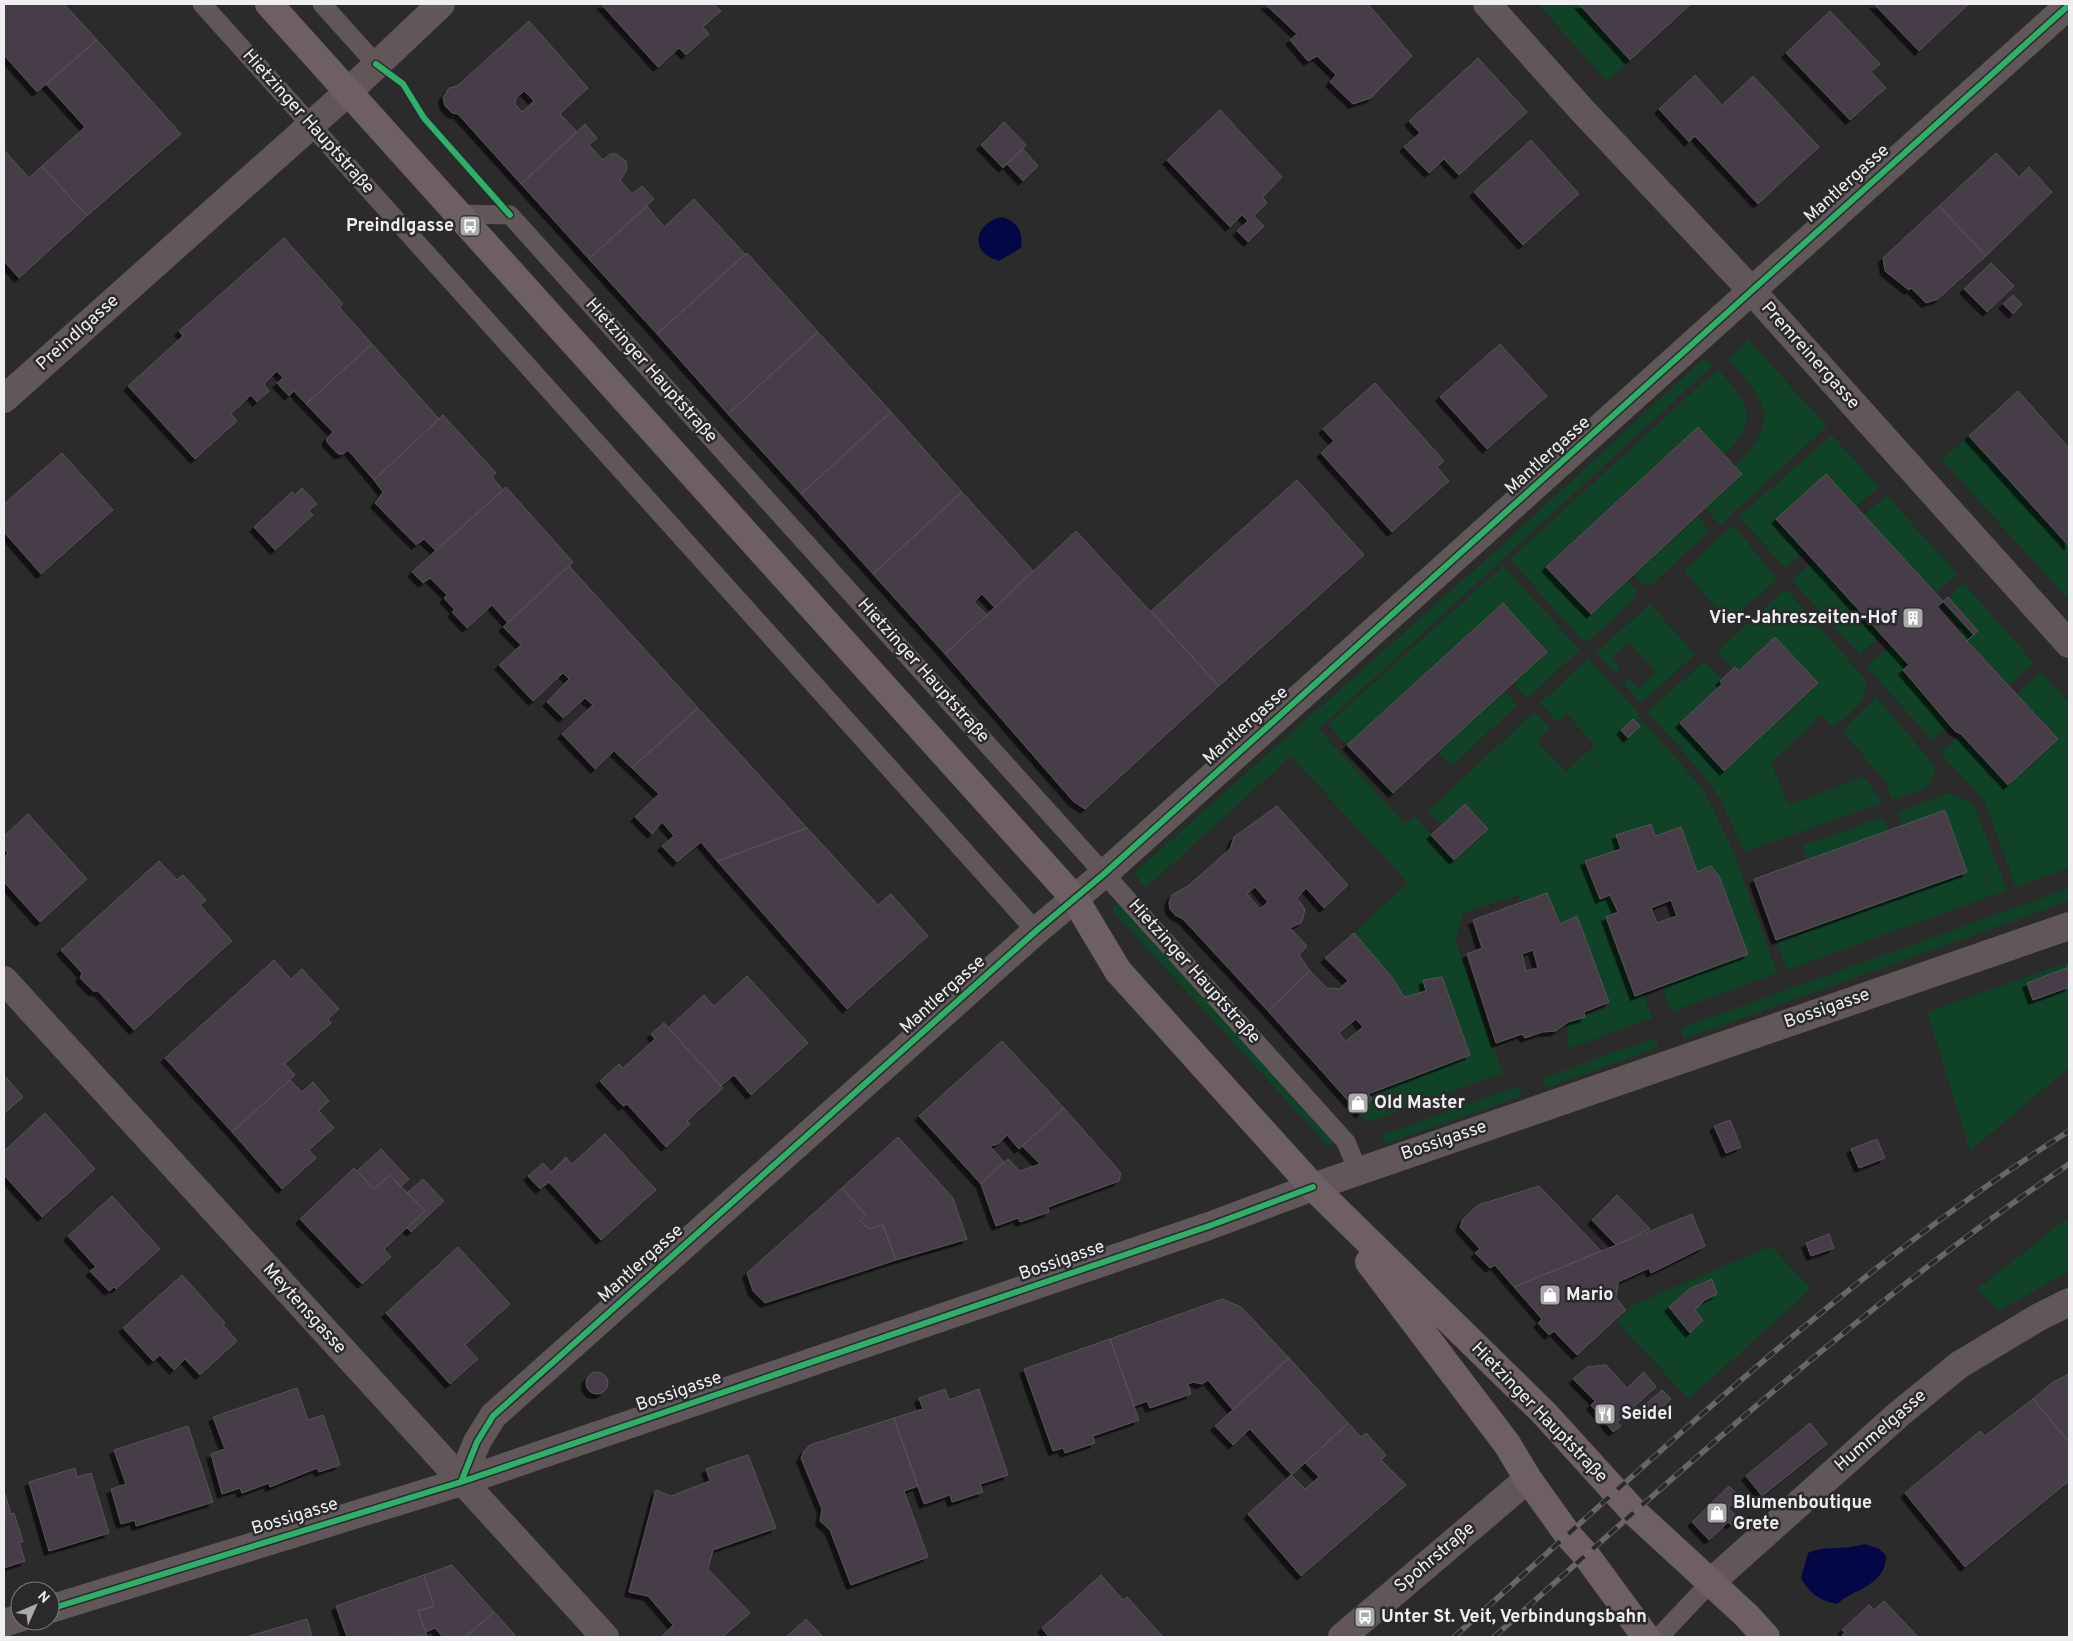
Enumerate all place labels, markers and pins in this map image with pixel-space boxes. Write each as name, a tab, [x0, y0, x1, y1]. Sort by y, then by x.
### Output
bus stop icon: Preindlgasse	[458, 214, 482, 238]
place label: Preindlgasse	[346, 215, 454, 238]
building icon: Vier-Jahreszeiten-Hof	[1901, 606, 1925, 630]
place label: Vier-Jahreszeiten-Hof	[1709, 607, 1897, 630]
shop icon: Old Master	[1346, 1091, 1370, 1115]
place label: Old Master	[1374, 1092, 1465, 1115]
shop icon: Mario	[1538, 1283, 1562, 1307]
place label: Mario	[1566, 1284, 1613, 1307]
restaurant icon: Seidel	[1593, 1402, 1617, 1426]
place label: Seidel	[1621, 1403, 1673, 1426]
place label: Blumenboutique Grete	[1733, 1492, 1872, 1536]
shop icon: Blumenboutique Grete	[1705, 1501, 1729, 1525]
bus stop icon: Unter St. Veit, Verbindungsbahn	[1353, 1605, 1377, 1629]
place label: Unter St. Veit, Verbindungsbahn	[1381, 1606, 1647, 1629]

